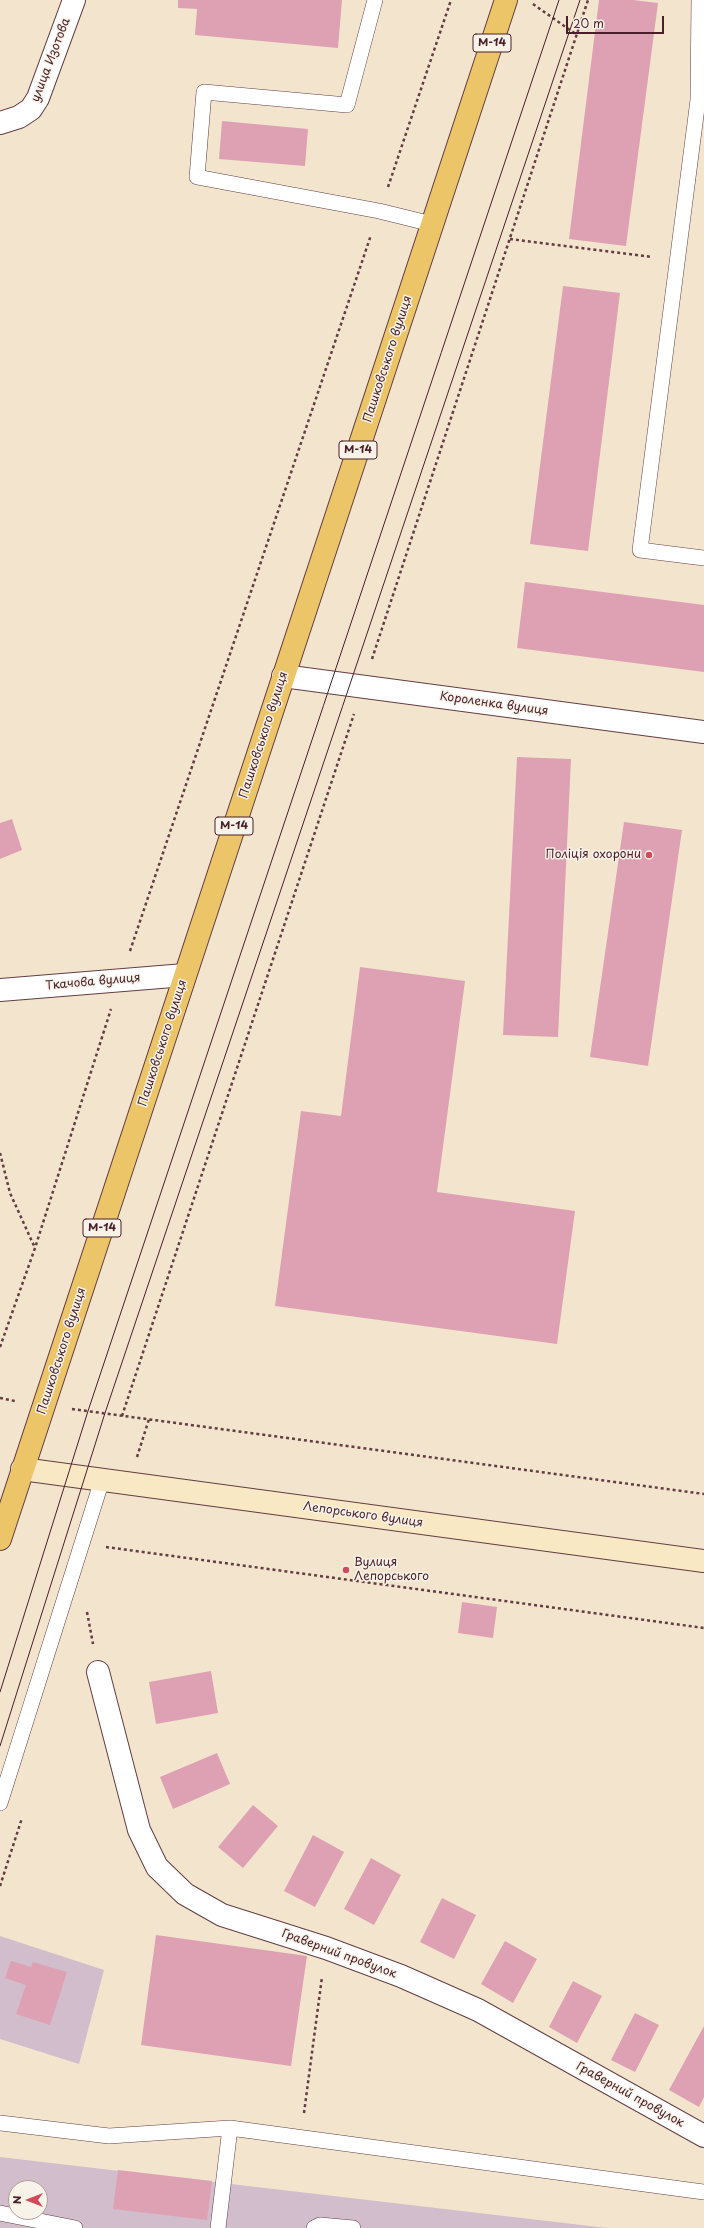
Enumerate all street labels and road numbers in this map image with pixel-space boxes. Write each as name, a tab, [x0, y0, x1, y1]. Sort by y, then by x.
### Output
street label: улица Изотова	[28, 16, 74, 104]
road number: М-14	[473, 34, 511, 52]
street label: Пашковського вулиця	[361, 294, 415, 424]
road number: М-14	[339, 441, 377, 459]
street label: Пашковського вулиця	[237, 670, 291, 800]
street label: Короленка вулиця	[439, 689, 549, 719]
road number: М-14	[215, 817, 253, 835]
street label: Ткачова вулиця	[45, 971, 141, 993]
street label: Пашковського вулиця	[136, 978, 190, 1108]
road number: М-14	[83, 1219, 121, 1237]
street label: Пашковського вулиця	[35, 1286, 89, 1416]
street label: Лепорського вулиця	[302, 1499, 424, 1531]
street label: Граверний провулок	[280, 1926, 398, 1982]
street label: Граверний провулок	[573, 2059, 687, 2131]

